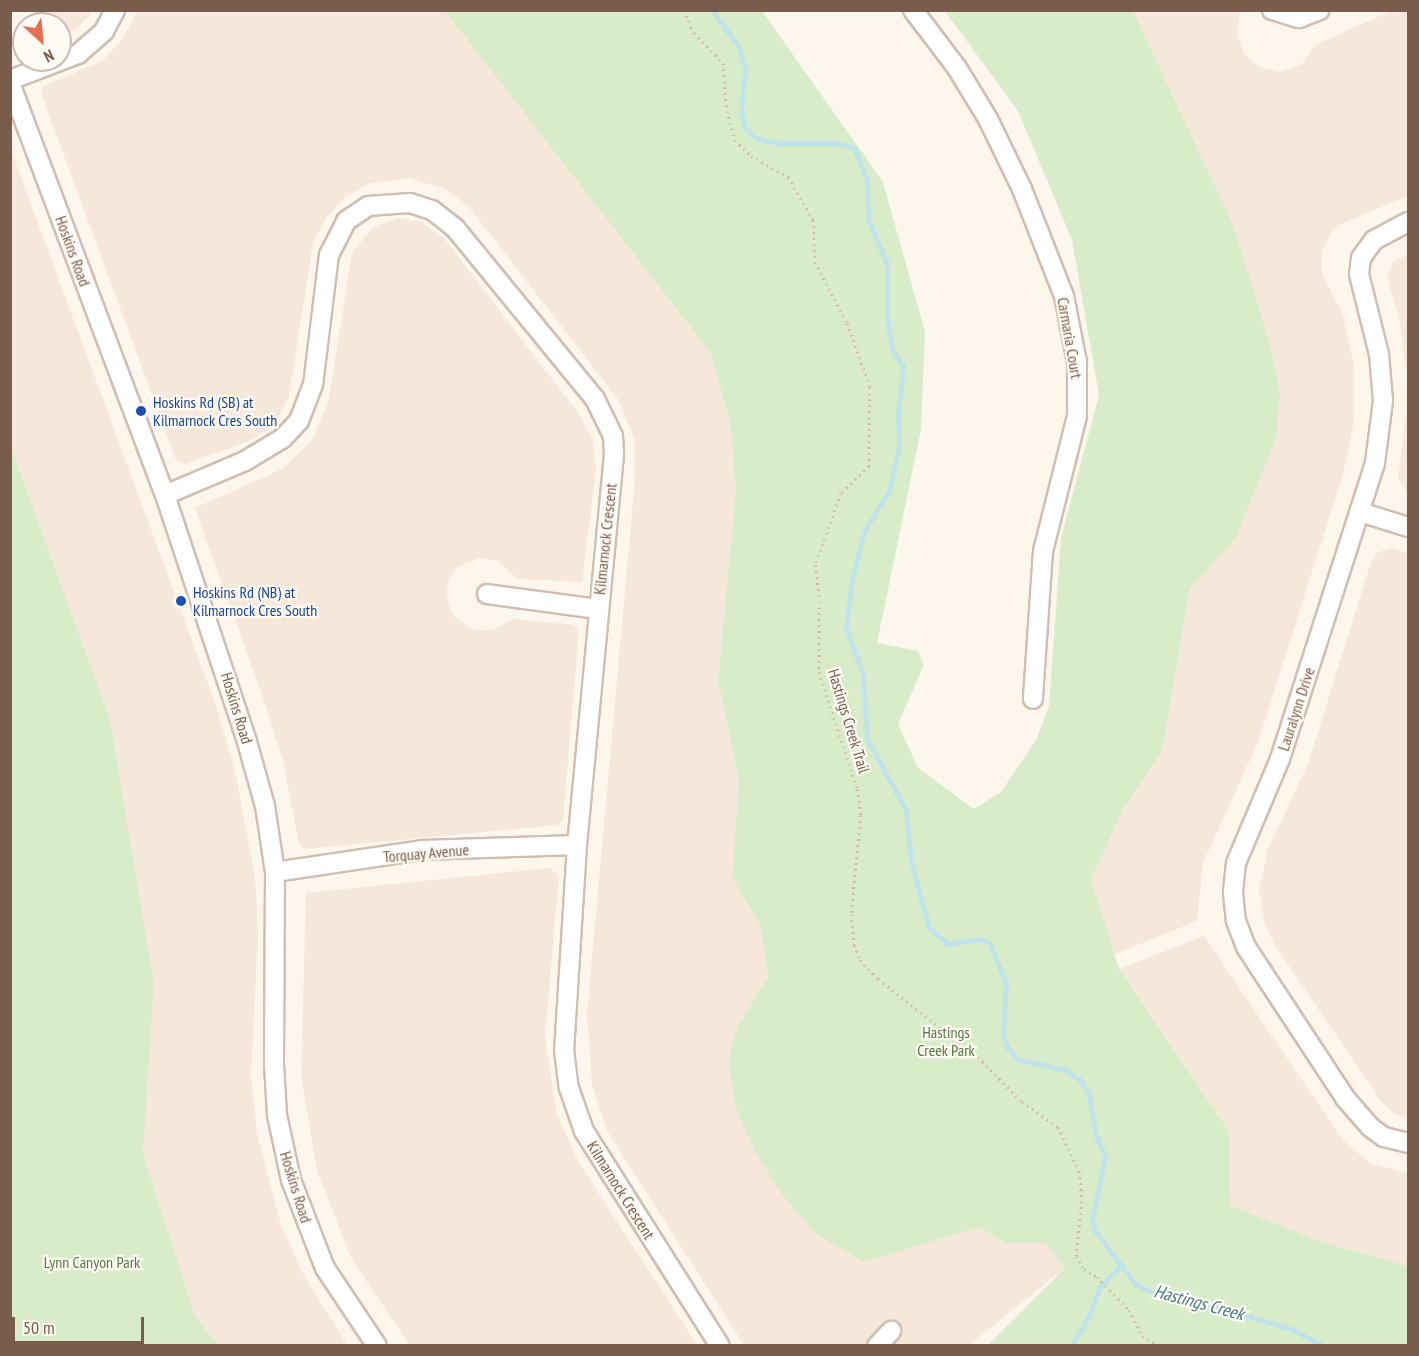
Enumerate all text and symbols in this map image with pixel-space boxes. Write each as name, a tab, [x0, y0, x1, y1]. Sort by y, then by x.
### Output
north arrow	[12, 12, 72, 72]
text: N	[41, 45, 57, 67]
street label: Hoskins Road	[51, 213, 95, 289]
street label: Carmaria Court	[1053, 296, 1087, 380]
place label: Hoskins Rd (SB) at Kilmarnock Cres South	[153, 392, 278, 430]
marker: Hoskins Rd (SB) at Kilmarnock Cres South	[134, 404, 148, 418]
street label: Kilmarnock Crescent	[590, 482, 620, 596]
place label: Hoskins Rd (NB) at Kilmarnock Cres South	[193, 582, 318, 620]
marker: Hoskins Rd (NB) at Kilmarnock Cres South	[174, 594, 188, 608]
street label: Lauralynn Drive	[1273, 665, 1319, 753]
street label: Hastings Creek Trail	[824, 666, 874, 776]
street label: Hoskins Road	[217, 670, 257, 746]
street label: Torquay Avenue	[382, 840, 470, 866]
park label: Hastings Creek Park	[917, 1022, 975, 1060]
street label: Kilmarnock Crescent	[583, 1137, 659, 1243]
street label: Hoskins Road	[276, 1149, 316, 1225]
park label: Lynn Canyon Park	[44, 1252, 140, 1272]
water label: Hastings Creek	[1152, 1281, 1246, 1325]
scale bar	[15, 1305, 147, 1343]
text: 50 m	[23, 1316, 55, 1339]

